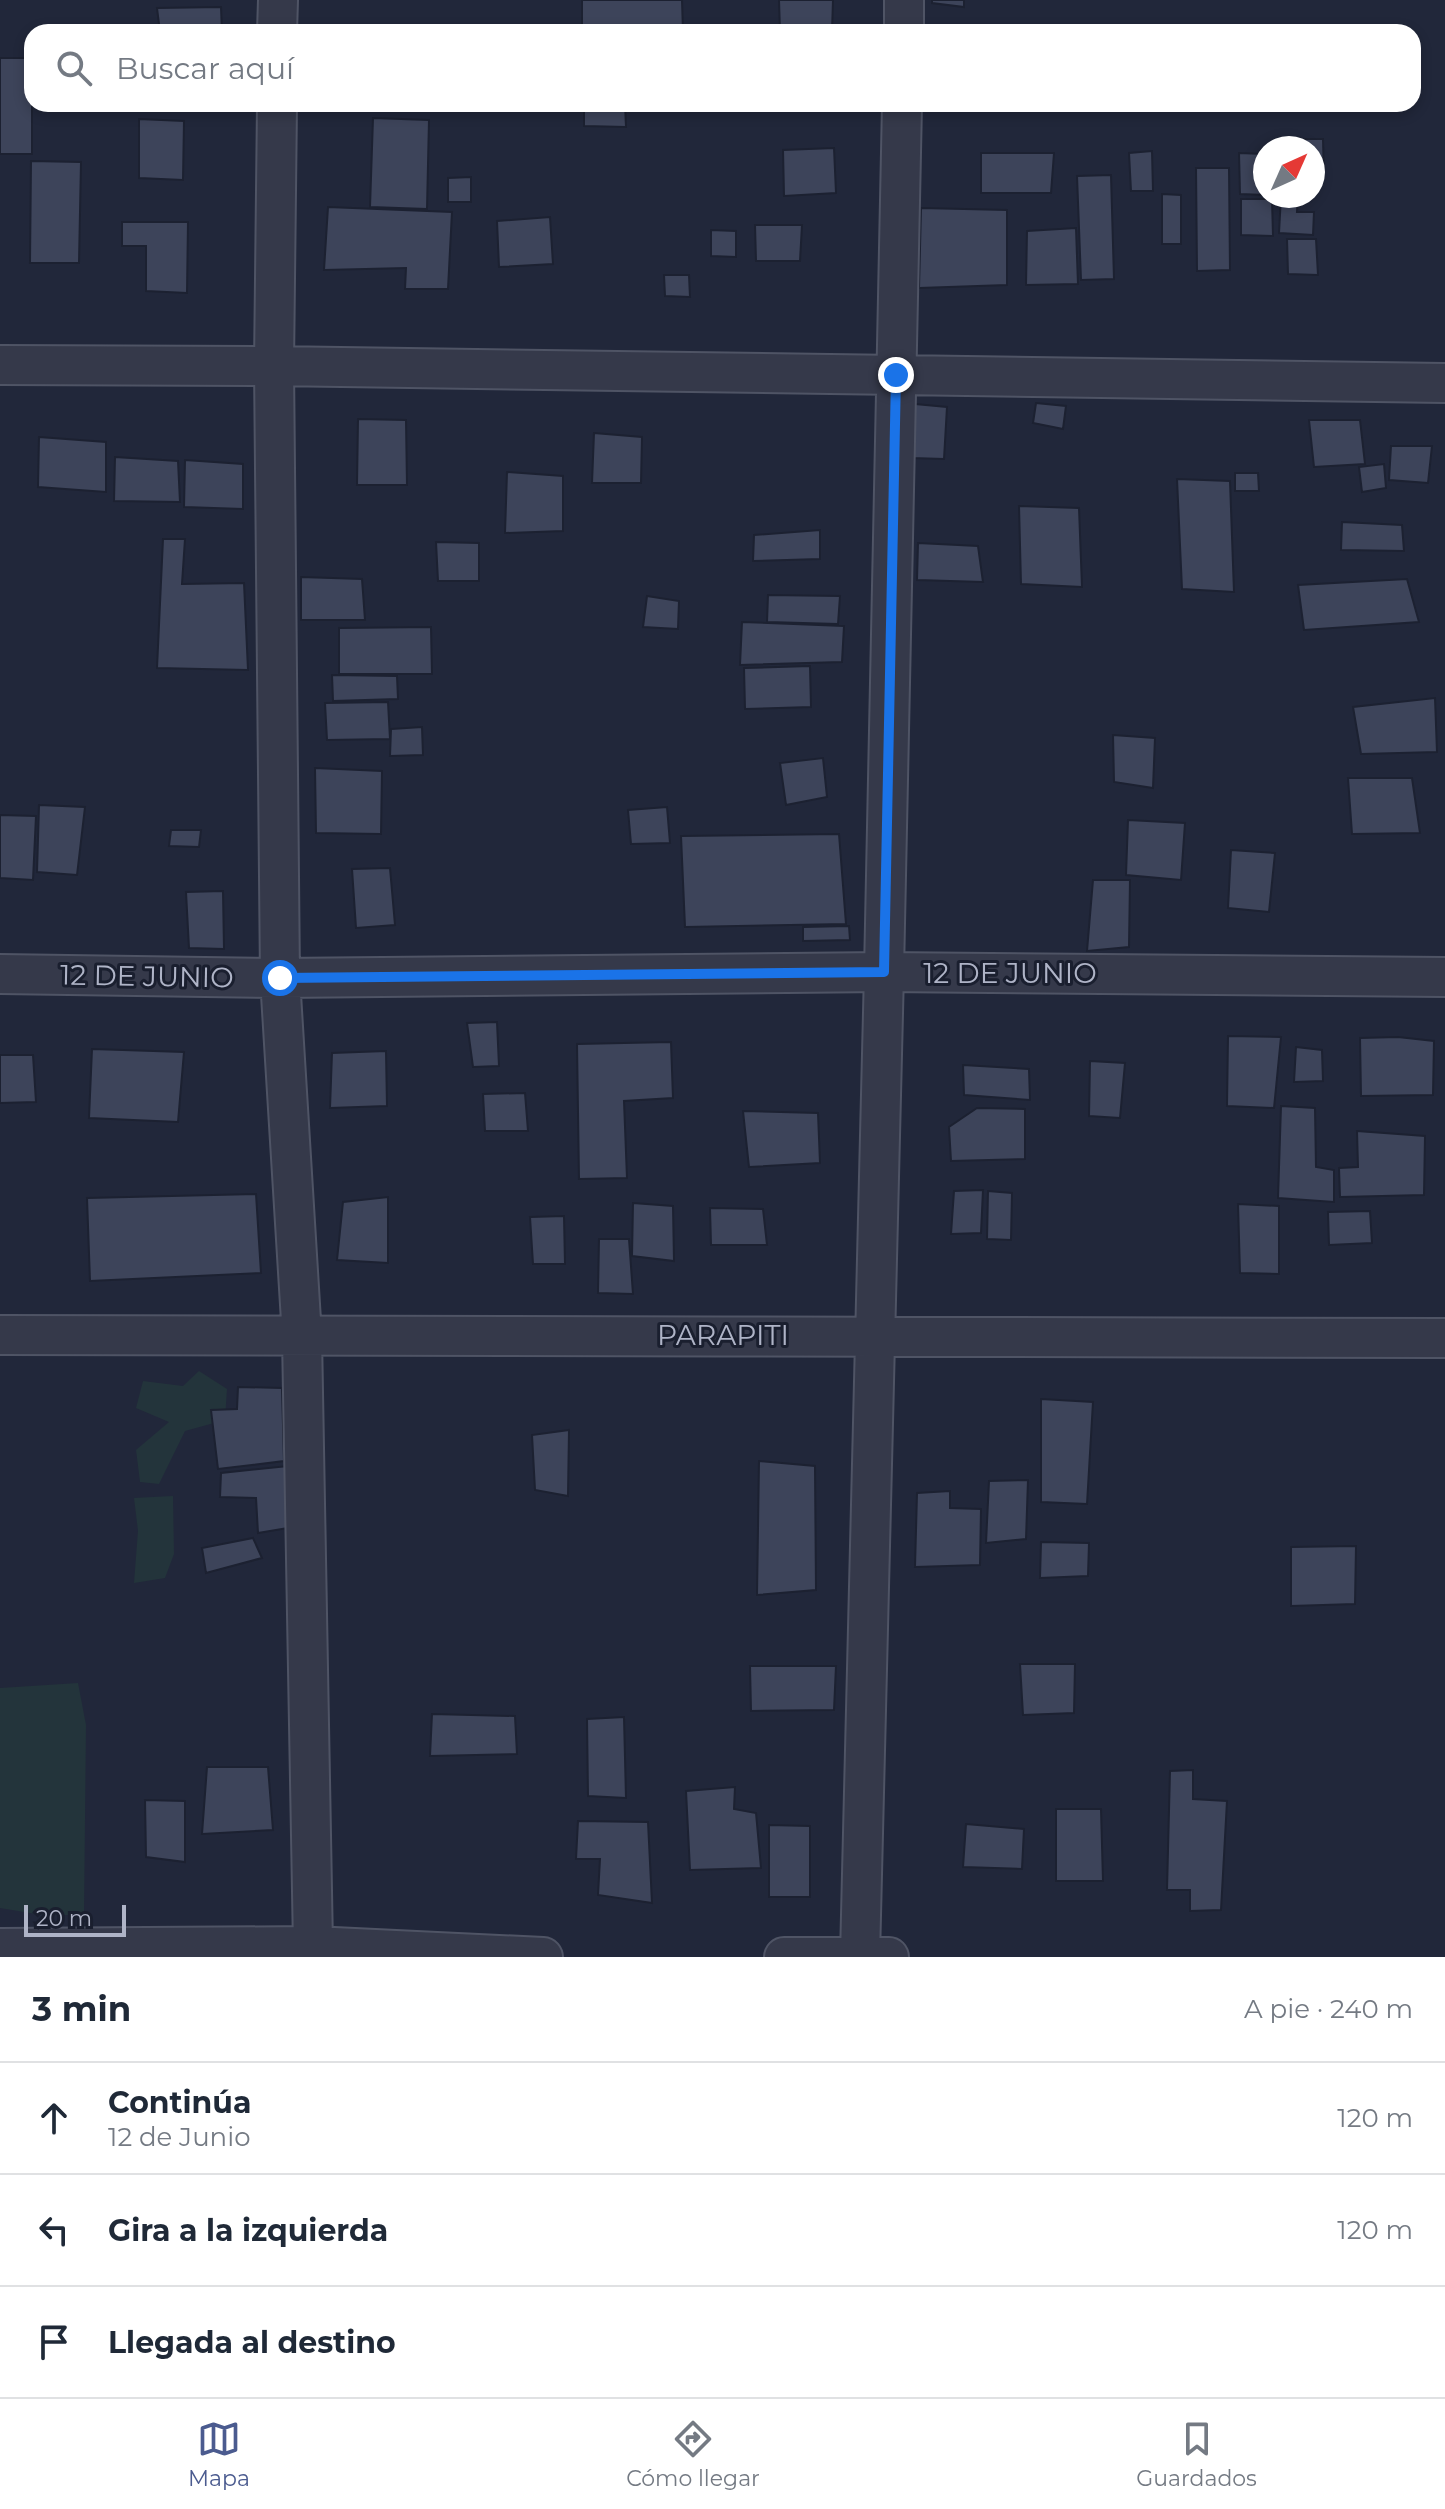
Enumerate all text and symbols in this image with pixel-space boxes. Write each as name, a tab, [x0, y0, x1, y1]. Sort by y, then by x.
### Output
search box	[24, 24, 1421, 112]
icon: search	[52, 46, 96, 90]
text: Buscar aquí	[116, 50, 294, 87]
north arrow	[1253, 136, 1325, 208]
route end	[878, 357, 914, 393]
street label: 12 DE JUNIO	[923, 956, 1097, 990]
street label: 12 DE JUNIO	[60, 957, 234, 995]
route start	[262, 960, 298, 996]
street label: PARAPITI	[657, 1318, 789, 1352]
scale bar	[24, 1901, 126, 1937]
text: 20 m	[36, 1905, 92, 1932]
text: 3 min	[32, 1988, 131, 2030]
text: A pie · 240 m	[1244, 1993, 1413, 2025]
text: Continúa	[108, 2084, 251, 2121]
icon: ahead	[32, 2096, 76, 2140]
text: 120 m	[1337, 2102, 1413, 2134]
text: 12 de Junio	[108, 2121, 250, 2153]
icon: left	[32, 2208, 76, 2252]
text: Gira a la izquierda	[108, 2212, 388, 2249]
text: 120 m	[1337, 2214, 1413, 2246]
icon: arrive	[32, 2320, 76, 2364]
text: Llegada al destino	[108, 2324, 396, 2361]
tab: Mapa	[188, 2417, 250, 2492]
tab: Cómo llegar	[626, 2417, 760, 2492]
tab: Guardados	[1136, 2417, 1257, 2492]

